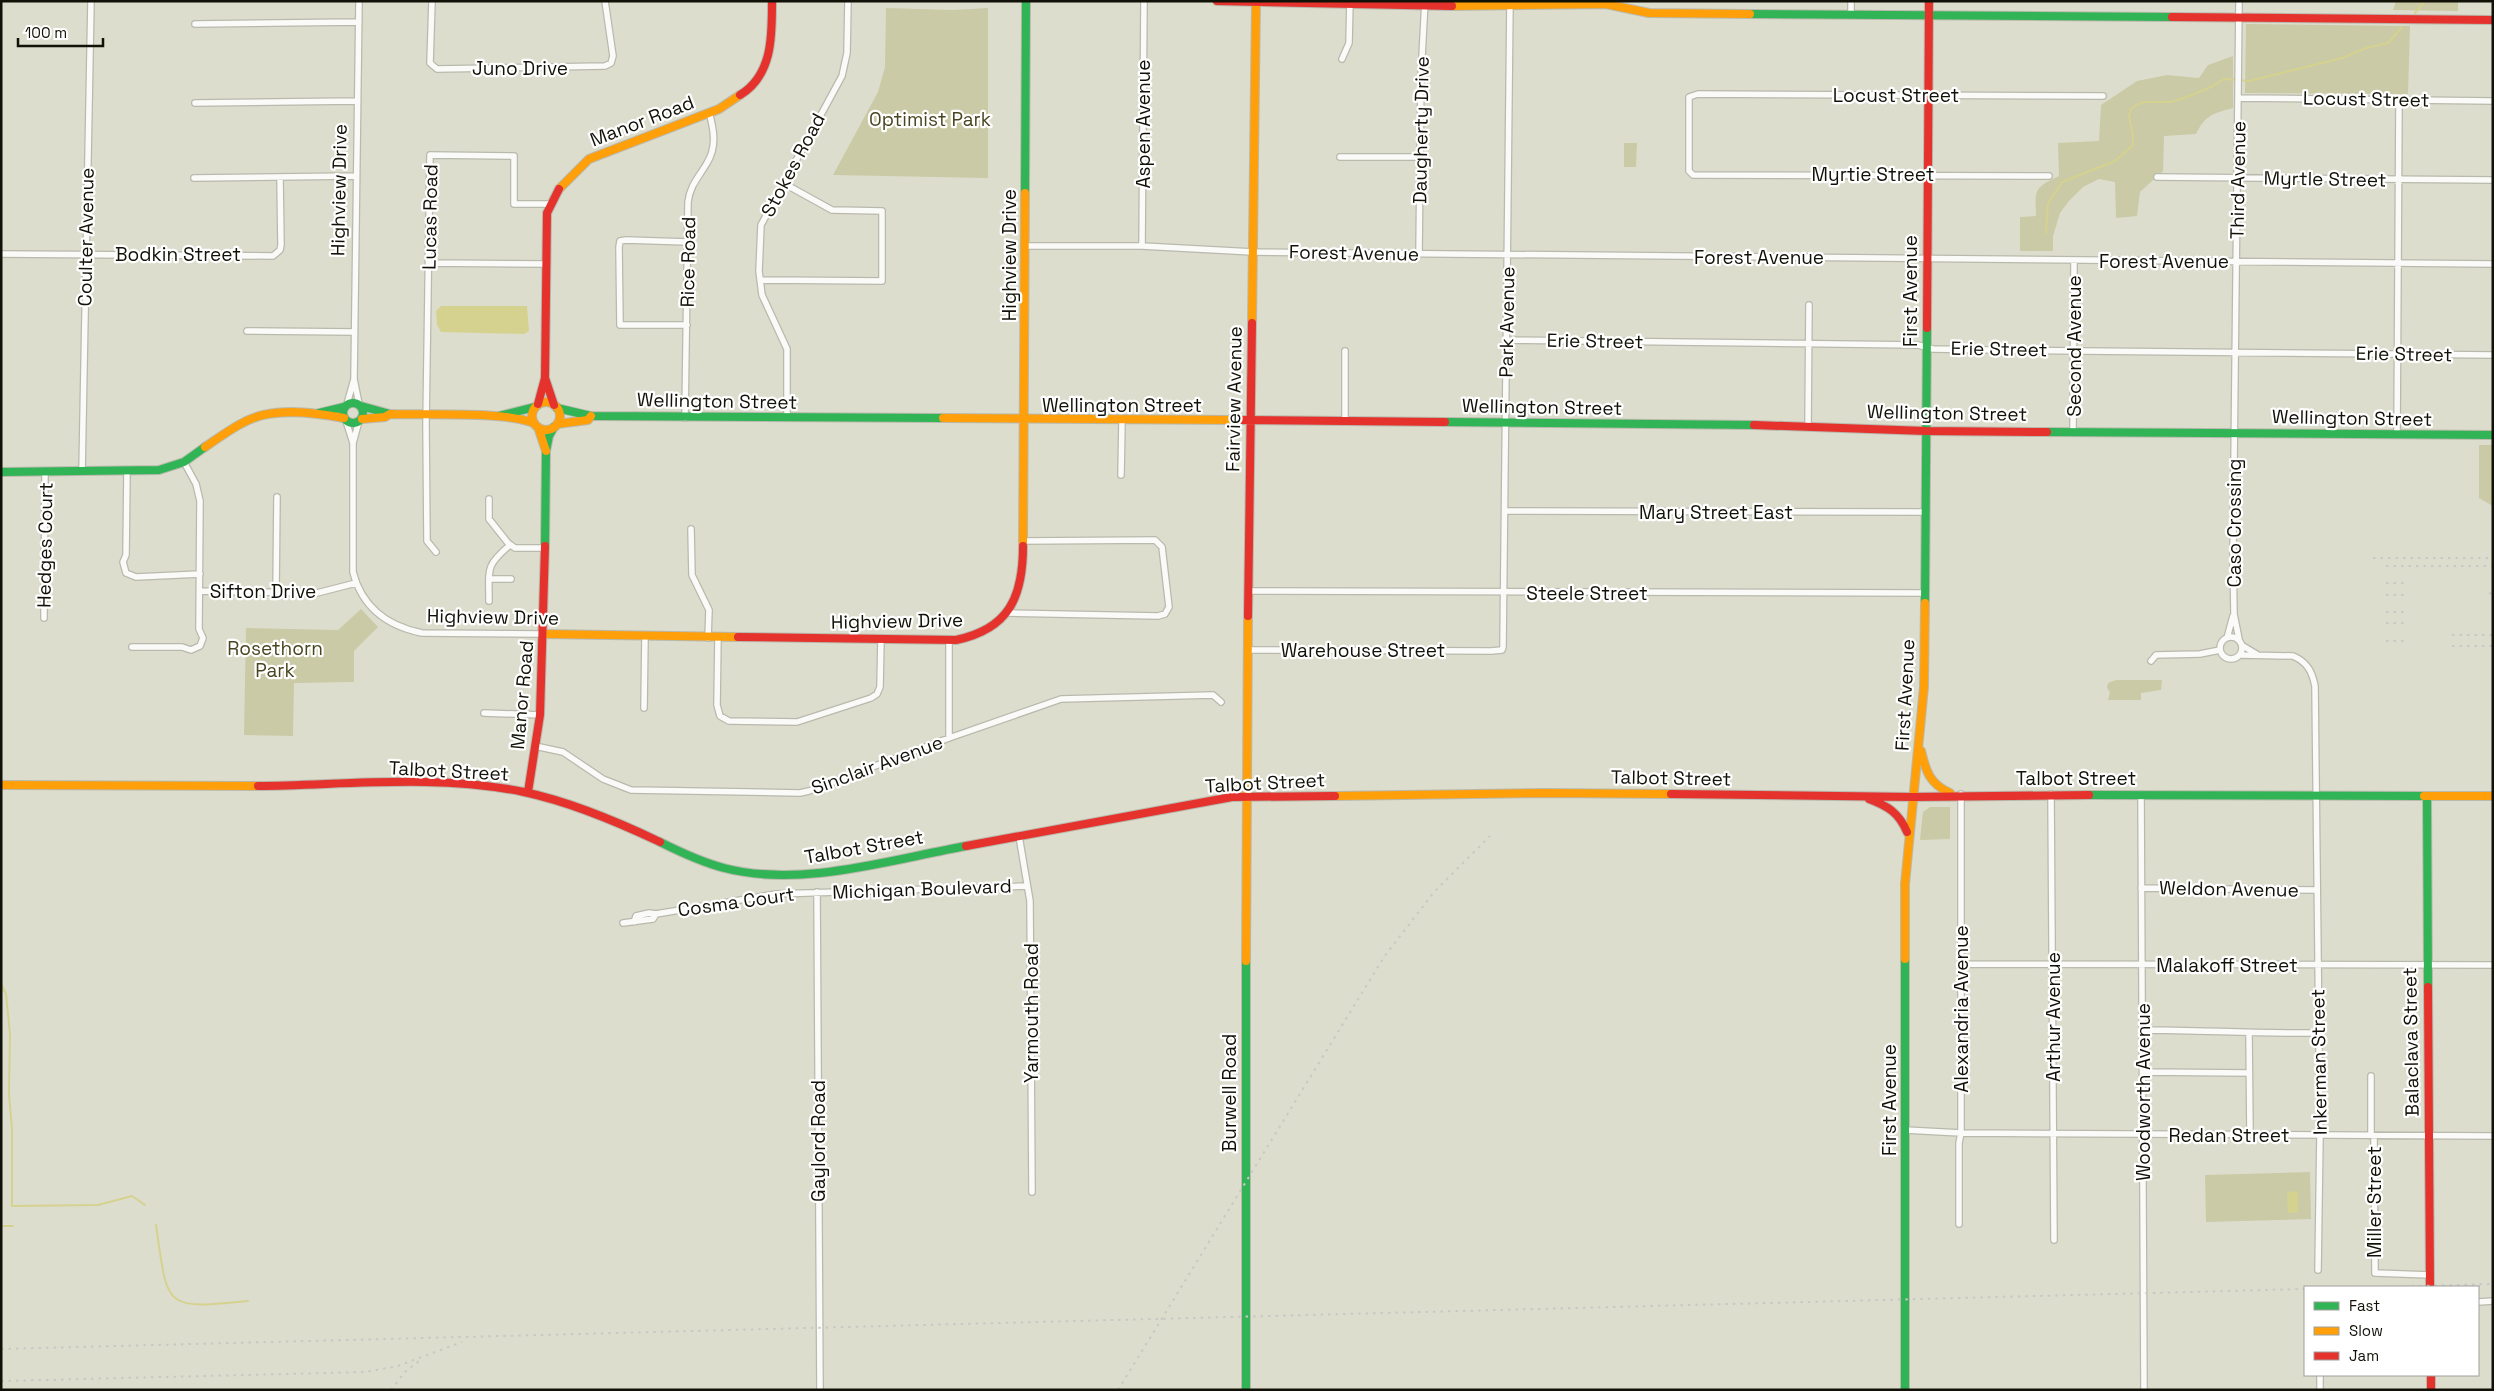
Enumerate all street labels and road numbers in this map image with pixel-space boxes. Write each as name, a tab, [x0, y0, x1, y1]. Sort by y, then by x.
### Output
street label: Juno Drive	[472, 56, 568, 81]
street label: Daugherty Drive	[1407, 56, 1435, 204]
street label: Aspen Avenue	[1131, 60, 1156, 188]
street label: Locust Street	[1833, 83, 1959, 108]
street label: Locust Street	[2303, 85, 2429, 113]
street label: Manor Road	[586, 90, 698, 152]
street label: Stokes Road	[755, 109, 831, 221]
street label: Third Avenue	[2224, 121, 2252, 239]
street label: Highview Drive	[325, 124, 353, 256]
street label: Myrtie Street	[1812, 162, 1934, 187]
street label: Lucas Road	[417, 164, 443, 270]
street label: Myrtle Street	[2263, 165, 2387, 193]
street label: Coulter Avenue	[72, 167, 100, 307]
street label: Highview Drive	[997, 189, 1022, 321]
street label: Rice Road	[675, 216, 701, 308]
street label: First Avenue	[1898, 235, 1923, 347]
street label: Forest Avenue	[1289, 239, 1419, 267]
street label: Bodkin Street	[115, 242, 241, 267]
street label: Forest Avenue	[1694, 245, 1824, 270]
street label: Forest Avenue	[2099, 249, 2229, 274]
street label: Park Avenue	[1494, 266, 1520, 378]
street label: Second Avenue	[2062, 275, 2087, 417]
street label: Fairview Avenue	[1220, 326, 1248, 472]
street label: Erie Street	[1546, 328, 1644, 354]
street label: Erie Street	[1950, 336, 2048, 362]
street label: Erie Street	[2355, 341, 2453, 367]
street label: Wellington Street	[637, 387, 797, 415]
street label: Wellington Street	[1042, 393, 1202, 418]
street label: Wellington Street	[1462, 393, 1622, 421]
street label: Wellington Street	[1867, 399, 2027, 427]
street label: Wellington Street	[2272, 404, 2432, 432]
street label: Caso Crossing	[2222, 459, 2247, 587]
street label: Hedges Court	[31, 482, 59, 608]
street label: Mary Street East	[1639, 500, 1793, 525]
street label: Sifton Drive	[210, 579, 316, 604]
street label: Steele Street	[1526, 581, 1648, 606]
street label: Highview Drive	[427, 603, 559, 631]
street label: Highview Drive	[831, 607, 963, 635]
street label: Warehouse Street	[1281, 638, 1445, 663]
street label: First Avenue	[1890, 638, 1920, 752]
street label: Manor Road	[505, 639, 539, 751]
street label: Sinclair Avenue	[808, 730, 946, 800]
street label: Talbot Street	[388, 755, 510, 787]
street label: Talbot Street	[1611, 764, 1731, 792]
street label: Talbot Street	[2016, 766, 2136, 791]
street label: Talbot Street	[1204, 767, 1326, 799]
street label: Talbot Street	[803, 824, 925, 870]
street label: Michigan Boulevard	[832, 873, 1012, 905]
street label: Weldon Avenue	[2159, 875, 2299, 903]
street label: Cosma Court	[676, 881, 796, 923]
street label: Alexandria Avenue	[1949, 925, 1974, 1093]
street label: Yarmouth Road	[1019, 943, 1044, 1083]
street label: Arthur Avenue	[2041, 952, 2066, 1082]
street label: Malakoff Street	[2156, 953, 2298, 978]
street label: Balaclava Street	[2397, 967, 2425, 1117]
street label: Inkerman Street	[2305, 989, 2333, 1135]
street label: Woodworth Avenue	[2131, 1003, 2156, 1181]
street label: Burwell Road	[1217, 1034, 1242, 1152]
street label: First Avenue	[1877, 1044, 1902, 1156]
street label: Gaylord Road	[806, 1080, 831, 1202]
street label: Redan Street	[2169, 1123, 2290, 1148]
street label: Miller Street	[2362, 1146, 2387, 1258]

